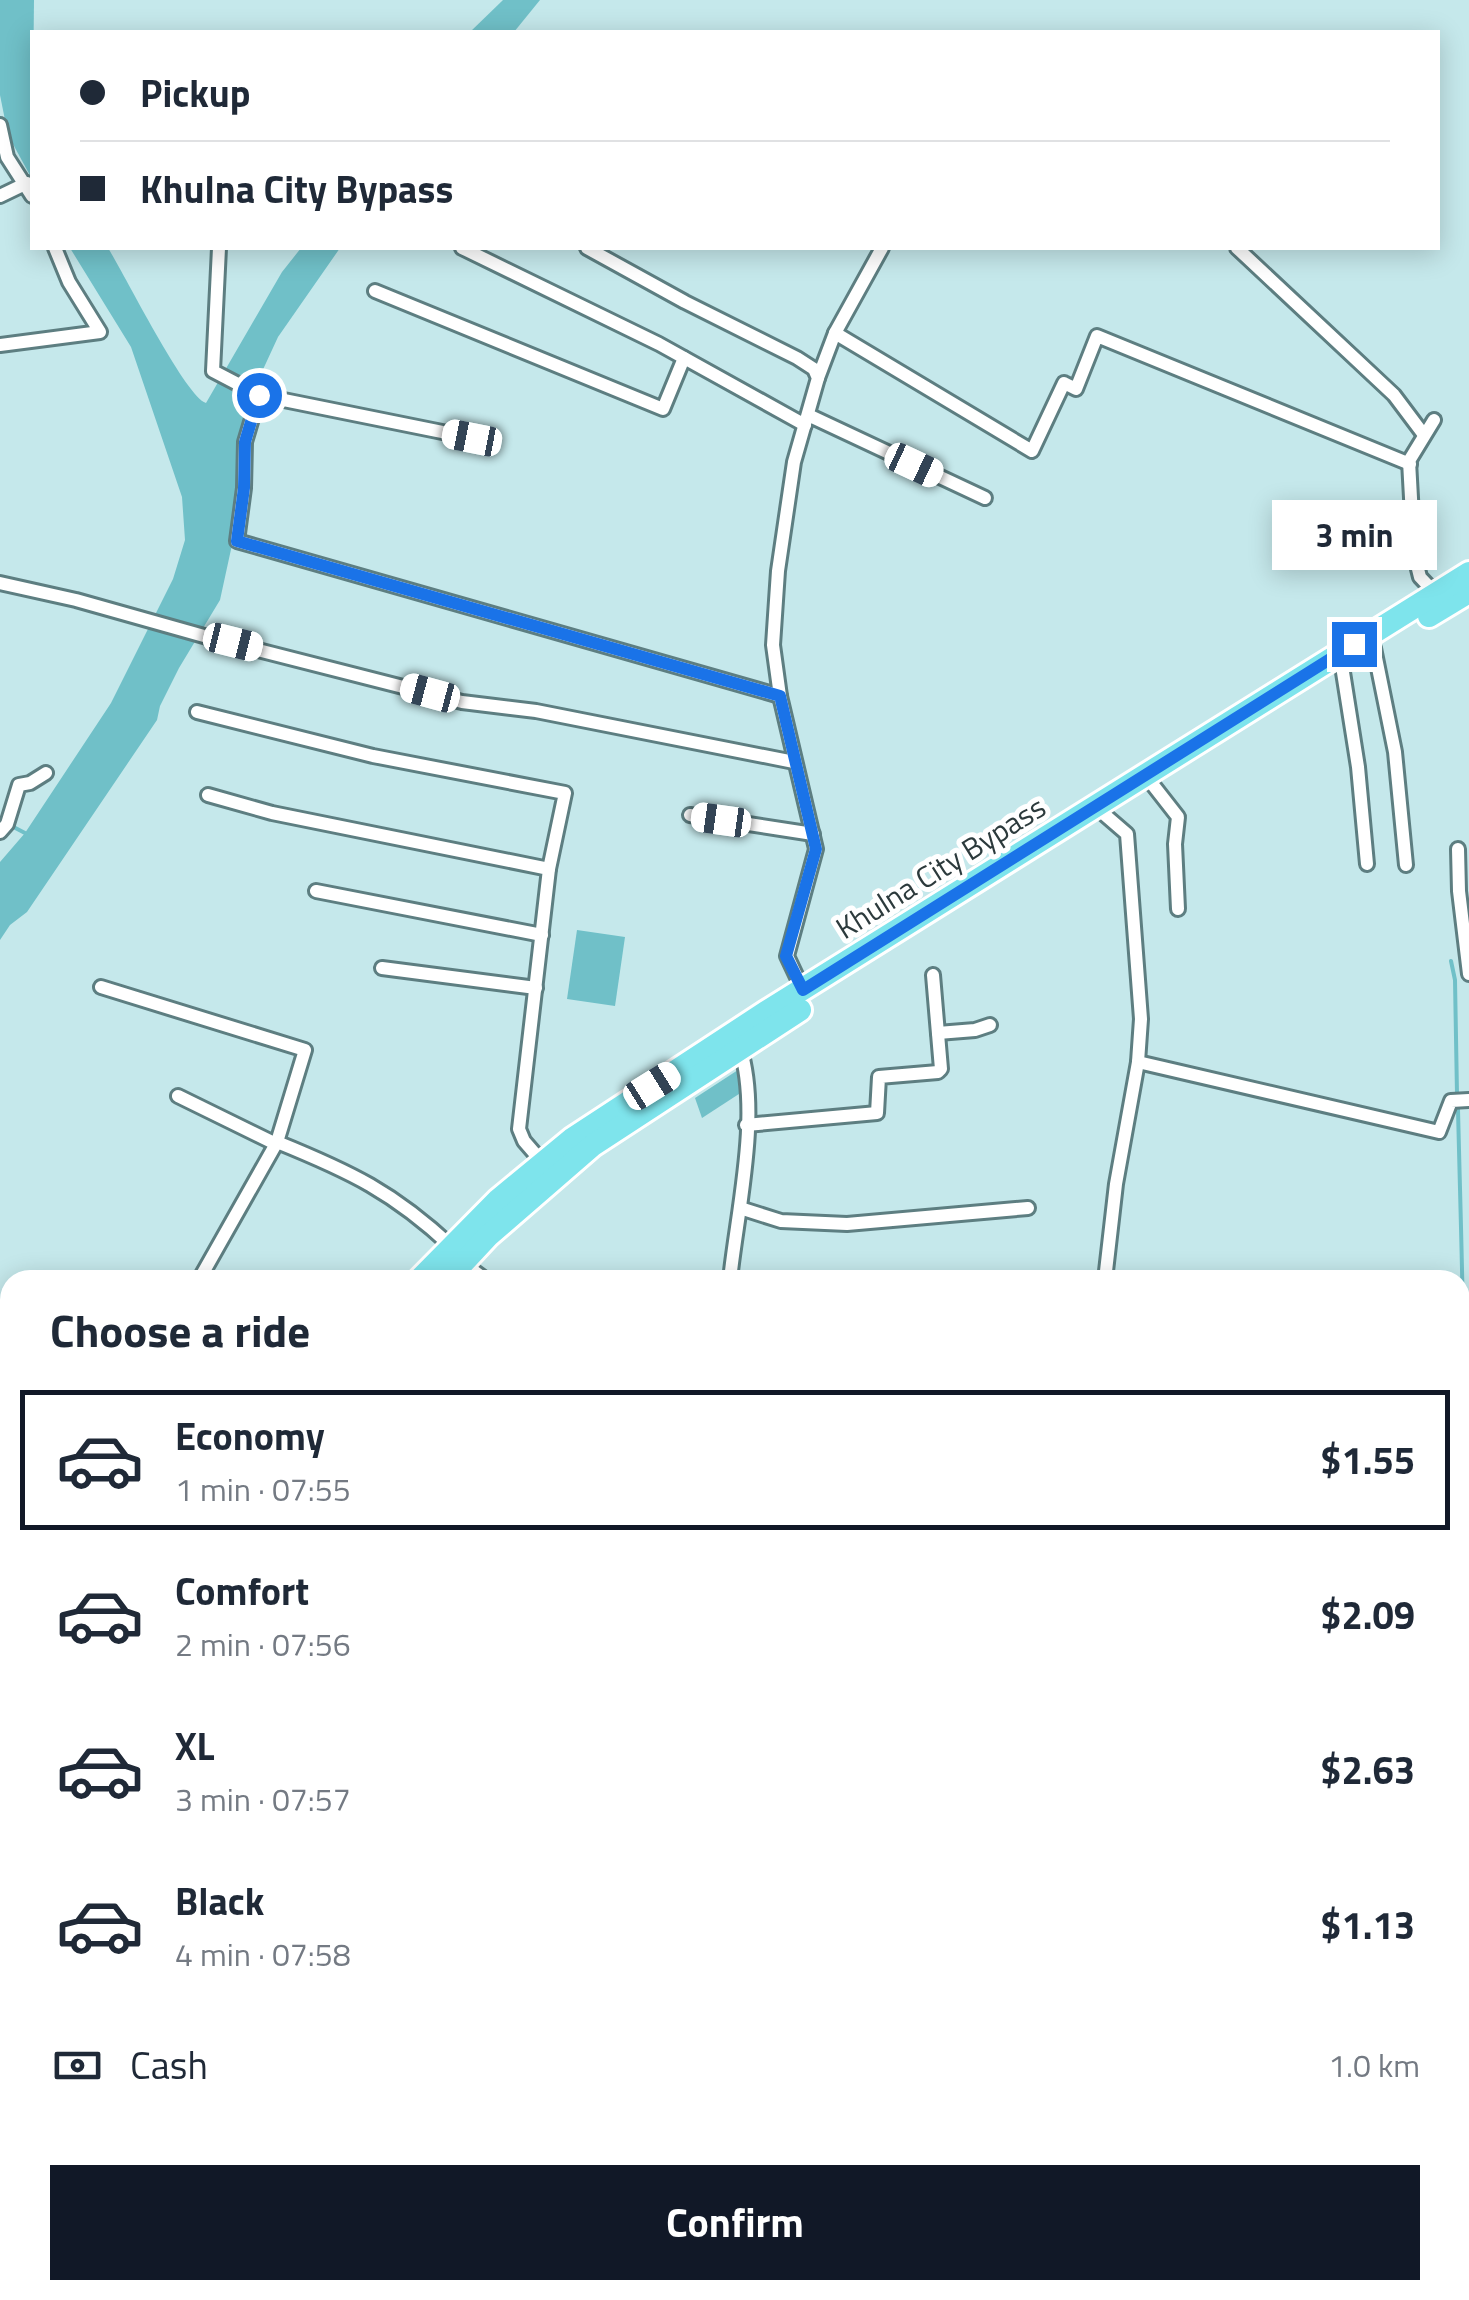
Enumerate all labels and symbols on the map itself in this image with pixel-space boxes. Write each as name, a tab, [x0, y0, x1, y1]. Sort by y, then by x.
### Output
route start	[237, 373, 282, 418]
car	[440, 418, 504, 458]
car	[880, 439, 948, 491]
callout: 3 min	[1272, 499, 1436, 569]
car	[200, 620, 266, 664]
route end	[1332, 622, 1377, 667]
car	[397, 671, 463, 715]
street label: Khulna City Bypass	[827, 784, 1054, 950]
car	[689, 801, 753, 839]
car	[619, 1057, 685, 1115]

